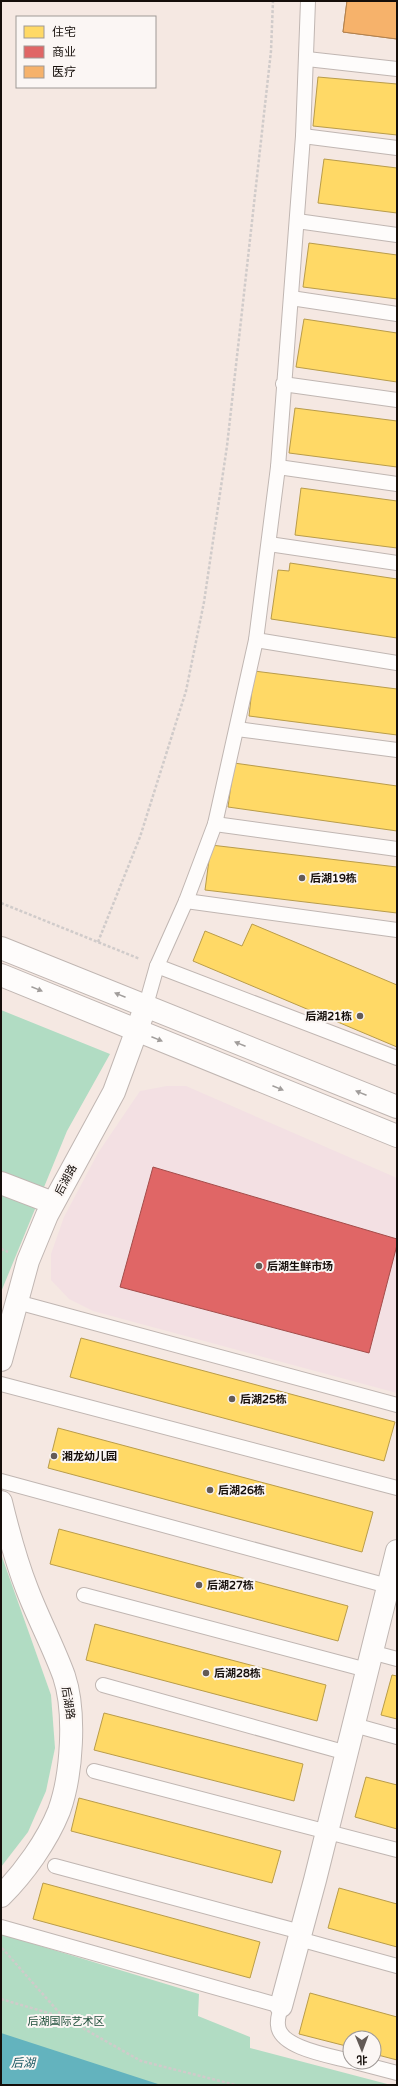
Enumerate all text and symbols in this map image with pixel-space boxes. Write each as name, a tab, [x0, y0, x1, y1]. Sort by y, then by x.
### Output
legend	[16, 16, 156, 88]
text: 住宅	[52, 25, 76, 39]
text: 商业	[52, 45, 76, 59]
text: 医疗	[52, 65, 76, 79]
place label: 后湖19栋	[310, 872, 357, 885]
marker: 后湖19栋	[297, 873, 307, 883]
one-way arrow	[32, 987, 44, 993]
one-way arrow	[113, 992, 125, 998]
place label: 后湖21栋	[305, 1010, 352, 1023]
marker: 后湖21栋	[355, 1011, 365, 1021]
one-way arrow	[152, 1036, 164, 1042]
one-way arrow	[234, 1040, 246, 1046]
one-way arrow	[272, 1085, 284, 1091]
one-way arrow	[354, 1089, 366, 1095]
street label: 后湖路	[53, 1162, 79, 1198]
place label: 后湖生鲜市场	[267, 1260, 333, 1273]
marker: 后湖生鲜市场	[254, 1261, 264, 1271]
place label: 后湖25栋	[240, 1393, 287, 1406]
marker: 后湖25栋	[227, 1394, 237, 1404]
place label: 湘龙幼儿园	[62, 1450, 117, 1463]
marker: 湘龙幼儿园	[49, 1451, 59, 1461]
place label: 后湖26栋	[218, 1484, 265, 1497]
marker: 后湖26栋	[205, 1485, 215, 1495]
place label: 后湖27栋	[207, 1579, 254, 1592]
marker: 后湖27栋	[194, 1580, 204, 1590]
place label: 后湖28栋	[214, 1667, 261, 1680]
marker: 后湖28栋	[201, 1668, 211, 1678]
street label: 后湖路	[59, 1686, 77, 1720]
park label: 后湖国际艺术区	[28, 2015, 105, 2028]
north arrow	[342, 2030, 382, 2070]
text: 北	[357, 2053, 368, 2066]
water label: 后湖	[11, 2056, 37, 2070]

